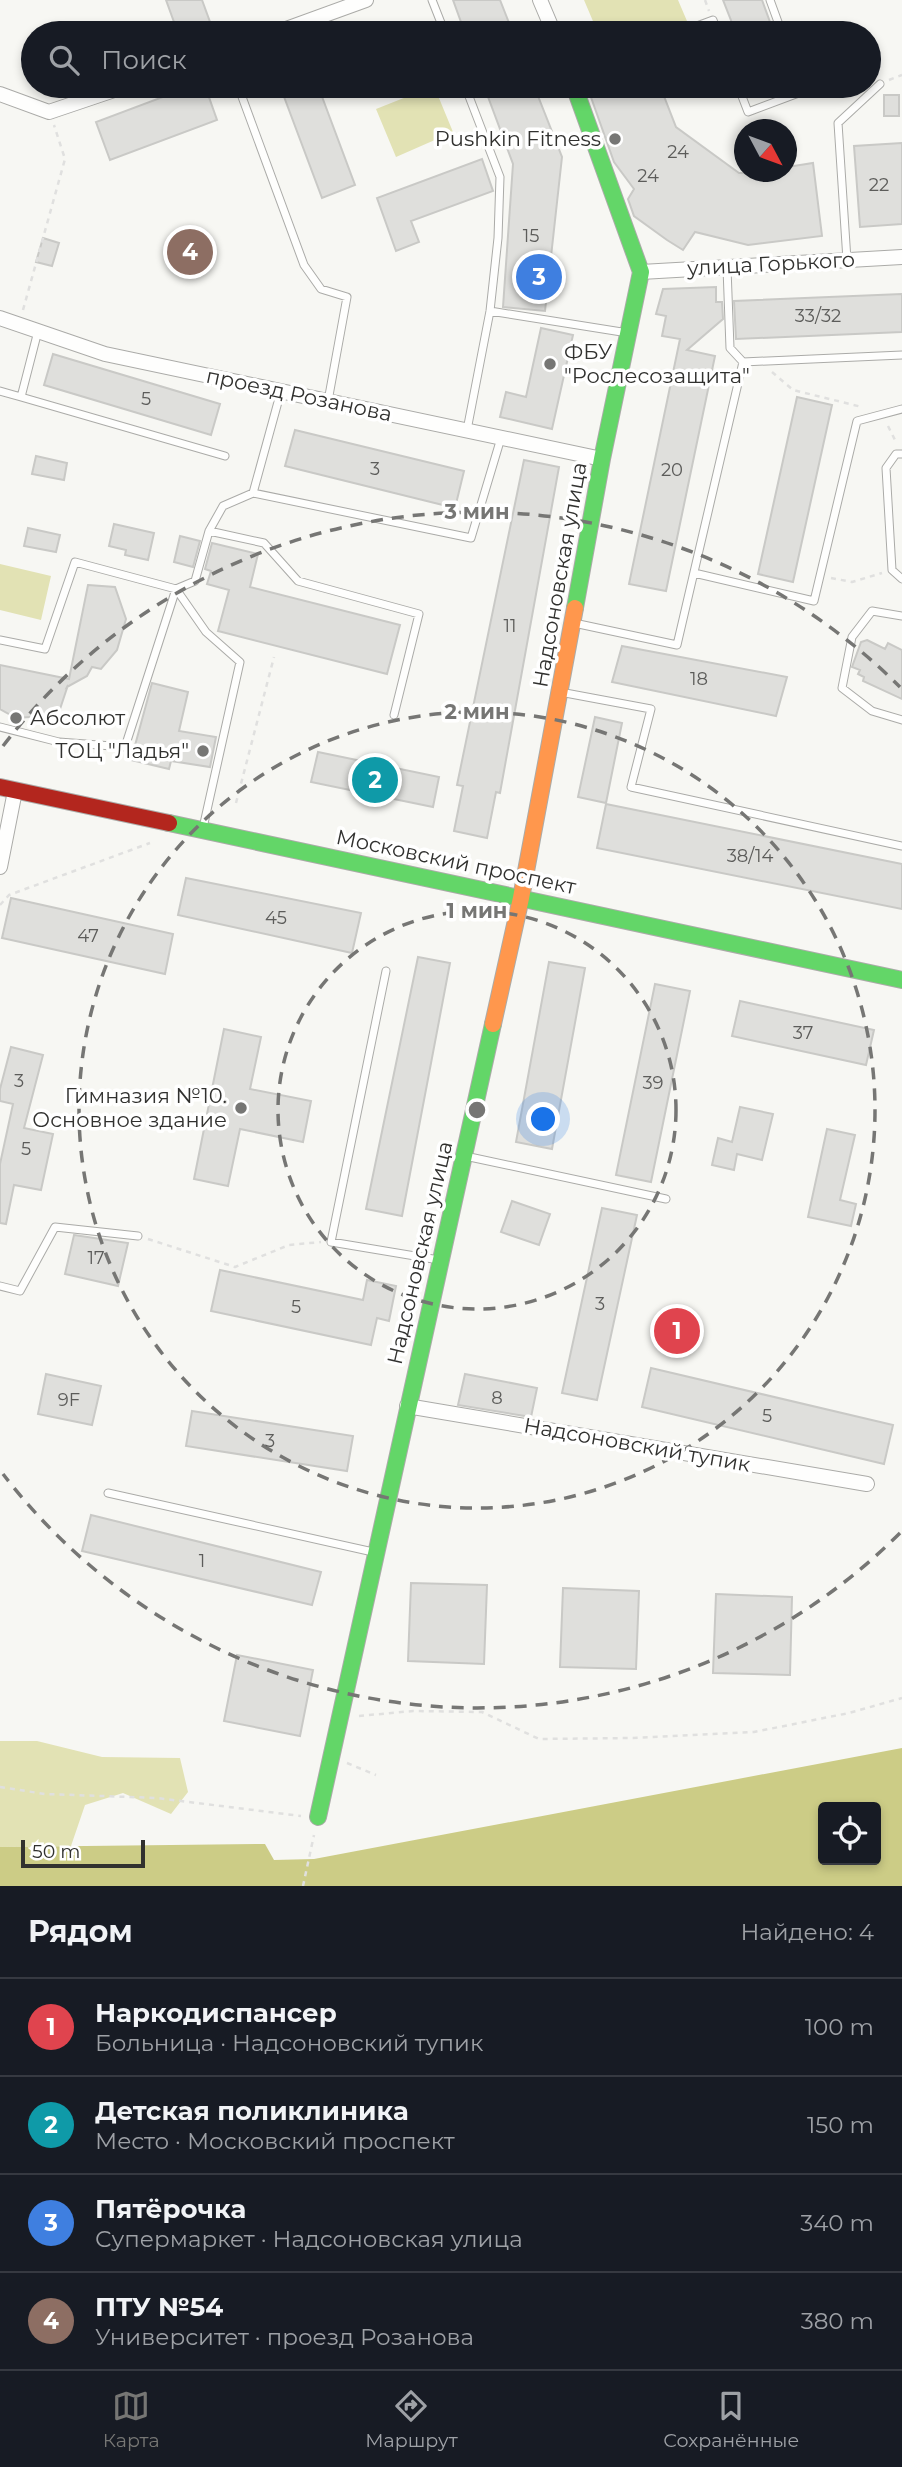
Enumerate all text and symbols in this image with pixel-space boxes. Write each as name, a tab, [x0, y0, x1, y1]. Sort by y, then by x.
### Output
search box	[21, 21, 881, 98]
icon: search	[45, 41, 83, 79]
text: Поиск	[101, 44, 187, 76]
north arrow	[734, 119, 797, 182]
place label: Pushkin Fitness	[435, 126, 601, 151]
marker: Pushkin Fitness	[607, 131, 623, 147]
house number: 24	[667, 141, 689, 163]
house number: 24	[637, 165, 659, 187]
house number: 22	[869, 174, 889, 196]
house number: 15	[523, 225, 539, 247]
pin: 4	[167, 226, 213, 278]
street label: улица Горького	[685, 247, 856, 280]
pin: 3	[516, 251, 562, 303]
house number: 33/32	[795, 305, 841, 327]
place label: ФБУ "Рослесозащита"	[564, 339, 750, 388]
marker: ФБУ "Рослесозащита"	[542, 356, 558, 372]
street label: проезд Розанова	[204, 363, 394, 426]
house number: 5	[141, 388, 151, 410]
house number: 3	[370, 458, 380, 480]
house number: 20	[661, 459, 683, 481]
street label: Надсоновская улица	[527, 460, 592, 689]
text: 3 мин	[444, 499, 509, 524]
house number: 11	[504, 615, 517, 637]
house number: 18	[690, 668, 708, 690]
text: 2 мин	[445, 699, 509, 724]
place label: Абсолют	[30, 705, 125, 730]
marker: Абсолют	[8, 710, 24, 726]
place label: ТОЦ "Ладья"	[55, 738, 189, 763]
marker: ТОЦ "Ладья"	[195, 743, 211, 759]
pin: 2	[352, 754, 398, 806]
street label: Московский проспект	[334, 824, 578, 899]
house number: 38/14	[727, 845, 773, 867]
text: 1 мин	[447, 898, 507, 923]
house number: 45	[265, 907, 287, 929]
house number: 47	[77, 925, 99, 947]
house number: 37	[793, 1022, 813, 1044]
house number: 3	[14, 1070, 24, 1092]
house number: 39	[642, 1072, 664, 1094]
place label: Гимназия №10. Основное здание	[32, 1083, 227, 1132]
centre of rings	[465, 1098, 489, 1122]
marker: Гимназия №10. Основное здание	[233, 1100, 249, 1116]
your location	[526, 1102, 560, 1136]
house number: 5	[21, 1138, 31, 1160]
street label: Надсоновская улица	[382, 1139, 457, 1367]
house number: 17	[87, 1247, 105, 1269]
house number: 3	[595, 1293, 605, 1315]
house number: 5	[291, 1296, 301, 1318]
pin: 1	[654, 1305, 700, 1357]
house number: 8	[491, 1387, 503, 1409]
house number: 9F	[58, 1389, 80, 1411]
house number: 5	[762, 1405, 772, 1427]
street label: Надсоновский тупик	[522, 1412, 752, 1477]
house number: 3	[265, 1430, 275, 1452]
house number: 1	[199, 1550, 205, 1572]
map controls	[818, 1802, 881, 1865]
button: locate	[818, 1802, 881, 1865]
scale bar	[21, 1837, 145, 1869]
text: 50 m	[32, 1840, 80, 1863]
text: Рядом	[28, 1913, 133, 1950]
text: Найдено: 4	[740, 1918, 874, 1946]
text: Наркодиспансер	[95, 1997, 337, 2029]
text: 1	[46, 2013, 56, 2041]
text: 100 m	[805, 2013, 874, 2041]
text: Больница · Надсоновский тупик	[95, 2029, 483, 2057]
text: Детская поликлиника	[95, 2095, 409, 2127]
text: 2	[44, 2111, 58, 2139]
text: 150 m	[807, 2111, 874, 2139]
text: Место · Московский проспект	[95, 2127, 455, 2155]
text: Пятёрочка	[95, 2193, 246, 2225]
text: 3	[44, 2209, 58, 2237]
text: 340 m	[800, 2209, 874, 2237]
text: Супермаркет · Надсоновская улица	[95, 2225, 523, 2253]
text: ПТУ №54	[95, 2291, 223, 2323]
text: 4	[43, 2307, 59, 2335]
text: 380 m	[801, 2307, 874, 2335]
text: Университет · проезд Розанова	[95, 2323, 474, 2351]
tab: Карта	[103, 2387, 160, 2452]
tab: Маршрут	[365, 2387, 458, 2452]
tab: Сохранённые	[663, 2387, 799, 2452]

